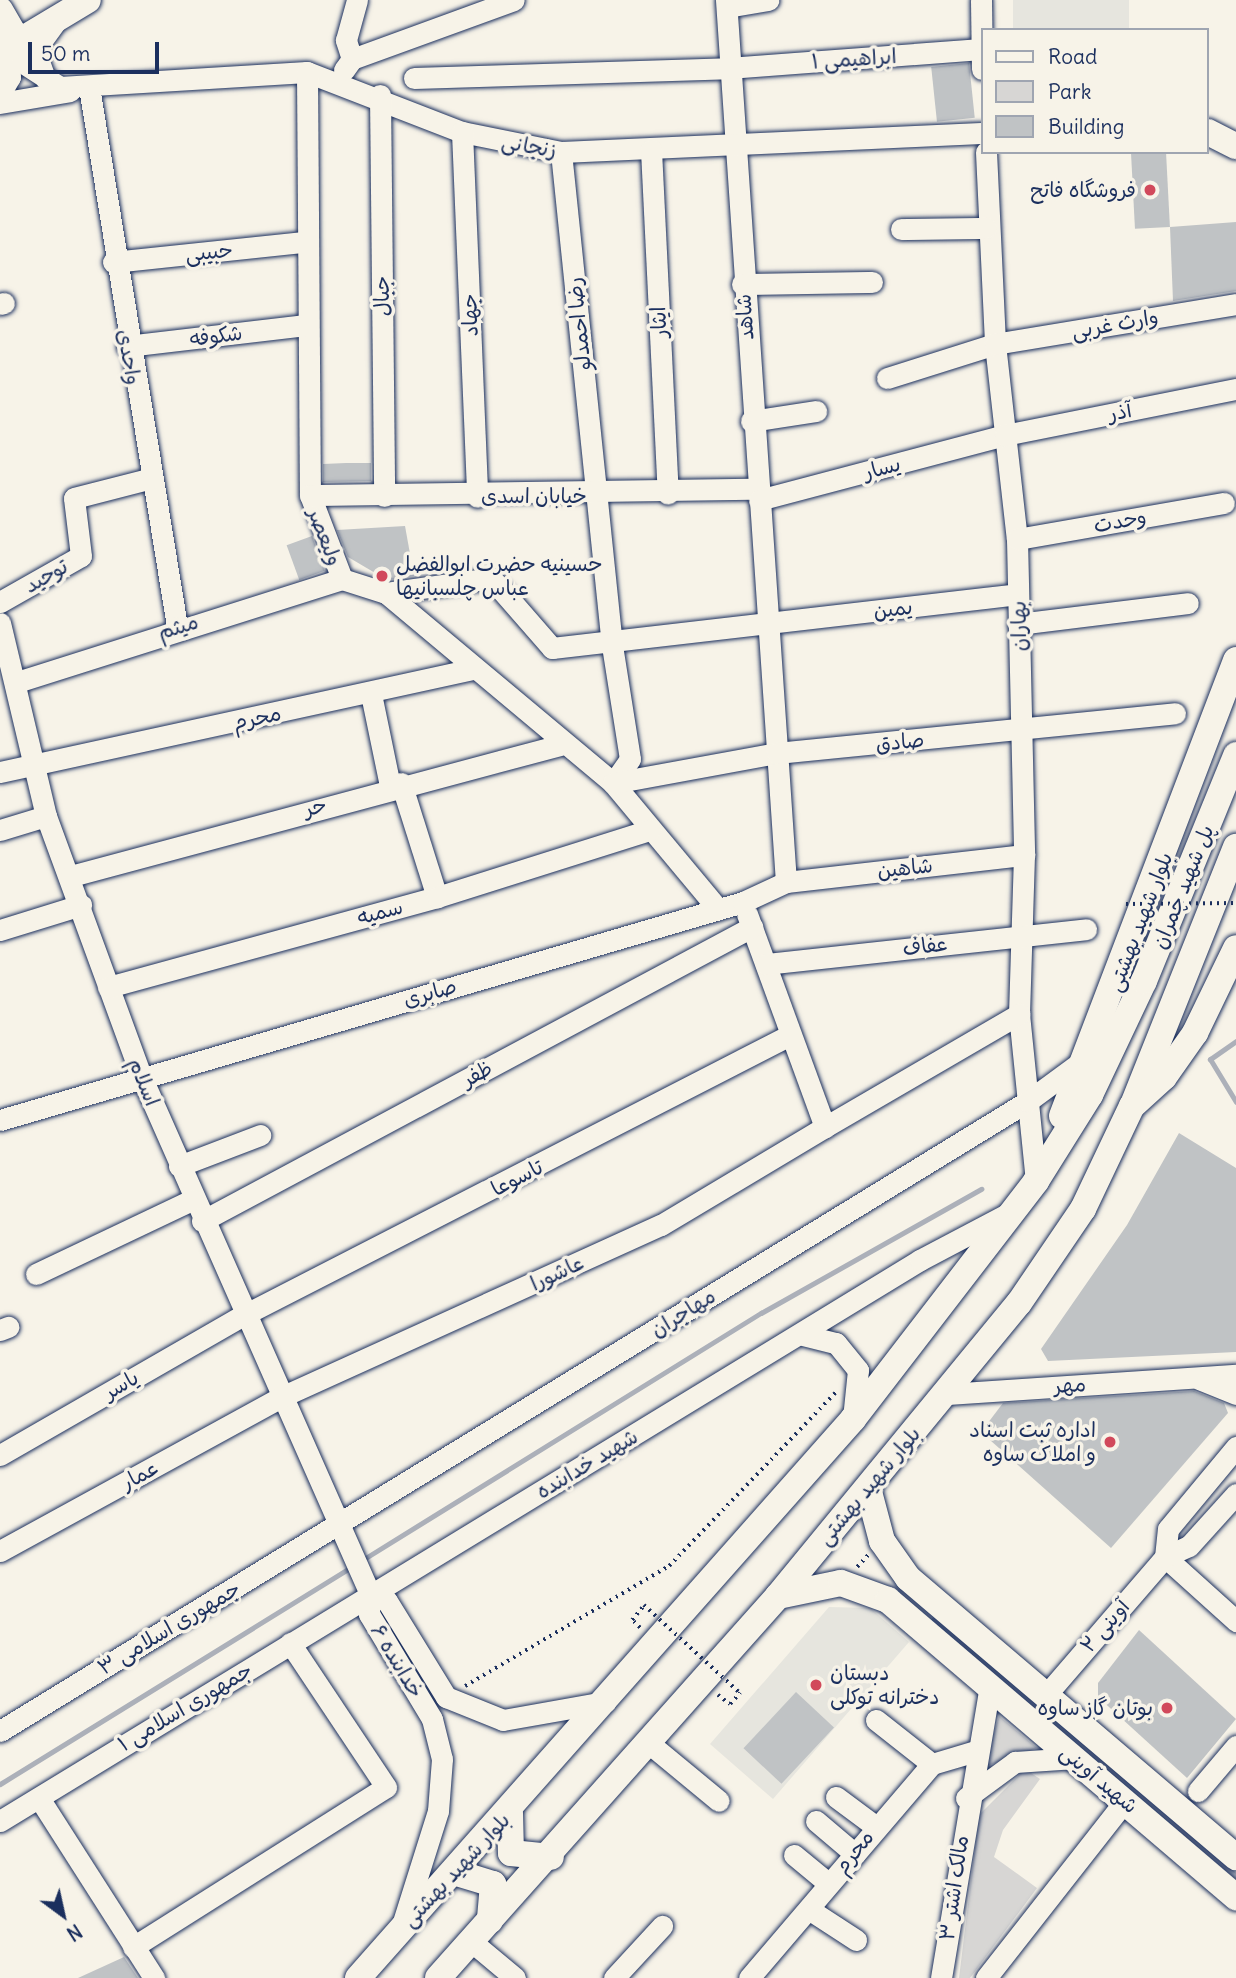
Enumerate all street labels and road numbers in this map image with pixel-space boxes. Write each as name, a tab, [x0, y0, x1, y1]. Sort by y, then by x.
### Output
street label: ابراهیمی ۱	[811, 43, 897, 75]
street label: زنجانی	[500, 129, 558, 163]
street label: حبیبی	[184, 237, 234, 267]
street label: جبال	[369, 276, 395, 316]
street label: رضا احمدلو	[562, 276, 596, 372]
street label: جهاد	[457, 293, 483, 337]
street label: شاهد	[731, 293, 759, 341]
street label: وارث غربی	[1070, 304, 1160, 344]
street label: ایثار	[646, 306, 672, 338]
street label: شکوفه	[188, 320, 244, 352]
street label: واحدی	[112, 327, 146, 387]
street label: آذر	[1106, 397, 1134, 427]
street label: یسار	[861, 451, 903, 485]
street label: خیابان اسدی	[481, 483, 587, 509]
street label: وحدت	[1092, 504, 1148, 538]
street label: ولیعصر	[303, 505, 347, 569]
street label: توحید	[20, 553, 72, 599]
street label: یمین	[872, 594, 914, 624]
street label: بهاران	[1006, 600, 1032, 652]
street label: میثم	[155, 609, 201, 645]
street label: محرم	[230, 701, 284, 735]
street label: صادق	[875, 727, 925, 757]
street label: حر	[300, 792, 330, 822]
street label: پل شهید چمران	[1147, 821, 1219, 953]
street label: بلوار شهید بهشتی	[1102, 849, 1178, 995]
street label: شاهین	[876, 853, 934, 883]
street label: سمیه	[354, 894, 406, 930]
street label: عفاف	[901, 931, 949, 961]
street label: صابری	[400, 973, 460, 1013]
street label: اسلام	[123, 1054, 165, 1110]
street label: ظفر	[457, 1056, 497, 1092]
street label: تاسوعا	[487, 1154, 547, 1202]
street label: عاشورا	[526, 1250, 588, 1296]
street label: مهاجران	[646, 1283, 720, 1343]
street label: یاسر	[99, 1365, 143, 1405]
street label: مهر	[1053, 1371, 1087, 1399]
street label: بلوار شهید بهشتی	[812, 1422, 926, 1550]
street label: شهید خدابنده	[532, 1424, 642, 1504]
street label: عمار	[116, 1454, 164, 1496]
street label: جمهوری اسلامی ۳	[93, 1576, 245, 1680]
street label: ۲ آوینی	[1075, 1594, 1135, 1658]
street label: خدابنده ۶	[365, 1620, 429, 1702]
street label: جمهوری اسلامی ۱	[113, 1657, 257, 1757]
street label: شهید آوینی	[1055, 1739, 1143, 1819]
street label: بلوار شهید بهشتی	[397, 1808, 515, 1932]
street label: محرم	[829, 1825, 879, 1879]
street label: مالک اشتر ۳	[934, 1834, 974, 1942]

